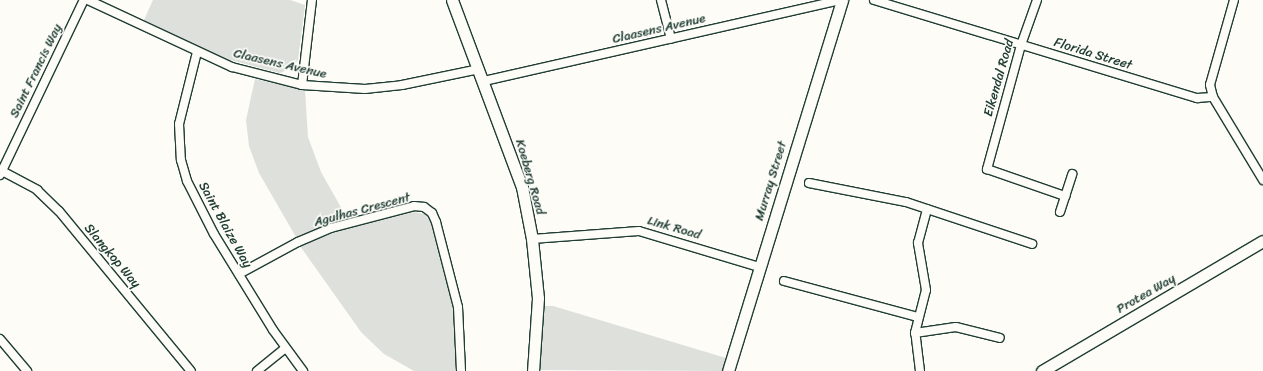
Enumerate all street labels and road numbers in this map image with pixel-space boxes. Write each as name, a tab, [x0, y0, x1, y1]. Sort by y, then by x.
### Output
street label: Claasens Avenue	[611, 11, 707, 47]
street label: Saint Francis Way	[6, 21, 66, 121]
street label: Florida Street	[1052, 35, 1134, 73]
street label: Eikendal Road	[981, 38, 1017, 118]
street label: Claasens Avenue	[232, 46, 328, 82]
street label: Koeberg Road	[512, 137, 548, 217]
street label: Murray Street	[751, 139, 791, 223]
street label: Saint Blaize Way	[195, 179, 255, 271]
street label: Agulhas Crescent	[311, 189, 413, 231]
street label: Link Road	[646, 213, 702, 243]
street label: Slangkop Way	[81, 221, 143, 291]
street label: Protea Way	[1114, 271, 1178, 317]

